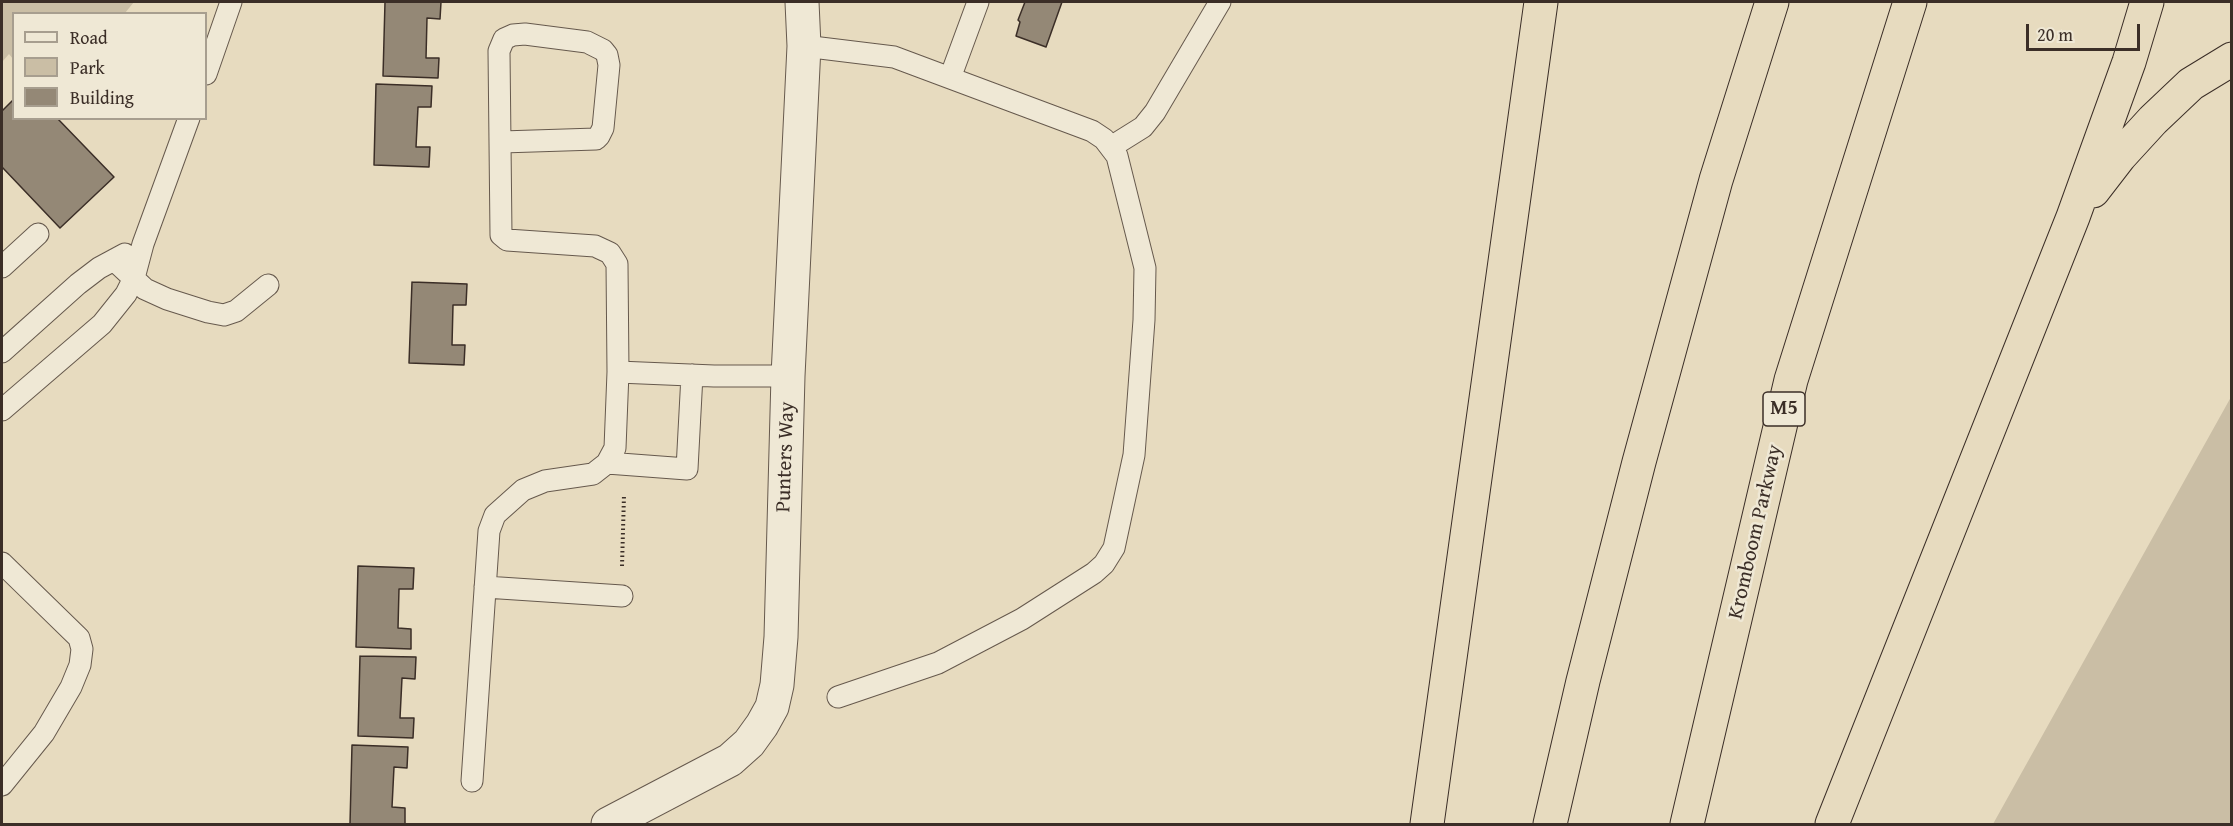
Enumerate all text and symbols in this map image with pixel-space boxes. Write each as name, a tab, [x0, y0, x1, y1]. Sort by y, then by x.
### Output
legend	[12, 12, 207, 120]
scale bar	[2029, 12, 2143, 50]
text: 20 m	[2037, 21, 2073, 48]
text: Road	[70, 24, 108, 51]
text: Park	[70, 54, 105, 81]
text: Building	[70, 84, 134, 111]
road number: M5	[1763, 392, 1805, 426]
street label: Punters Way	[771, 401, 801, 513]
street label: Kromboom Parkway	[1724, 442, 1788, 622]

